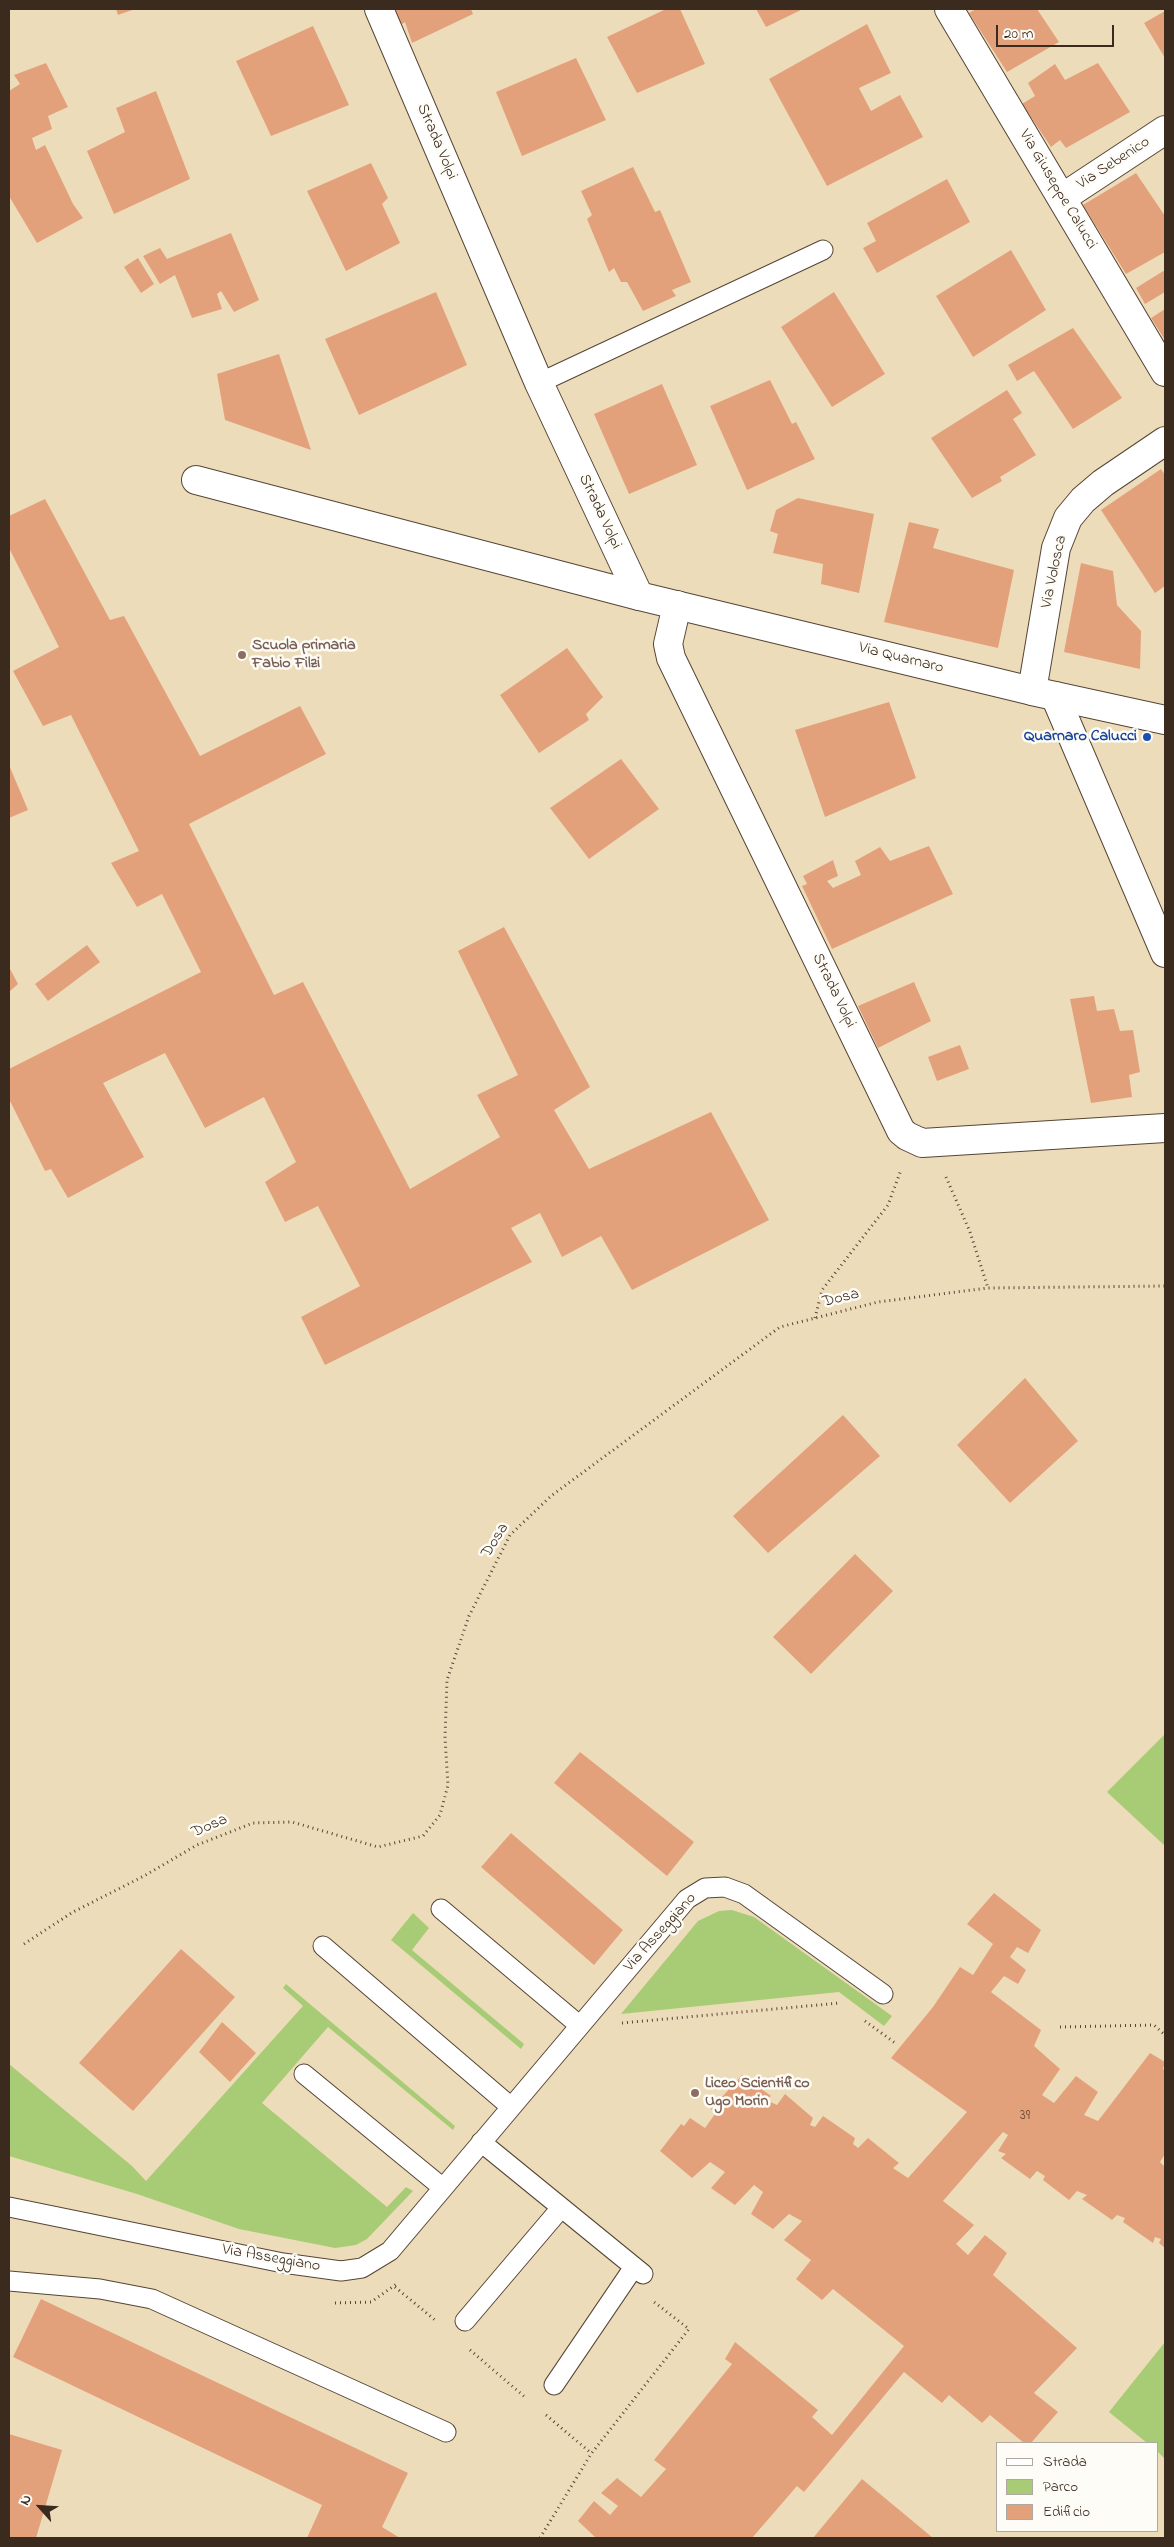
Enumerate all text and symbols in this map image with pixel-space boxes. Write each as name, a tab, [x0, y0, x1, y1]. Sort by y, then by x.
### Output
scale bar	[999, 15, 1116, 47]
text: 20 m	[1004, 23, 1033, 45]
street label: Strada Volpi	[411, 101, 461, 183]
street label: Via Giuseppe Calucci	[1014, 127, 1100, 253]
street label: Via Sebenico	[1074, 133, 1154, 195]
street label: Strada Volpi	[573, 471, 625, 553]
street label: Via Volosca	[1038, 534, 1072, 610]
place label: Scuola primaria Fabio Filzi	[252, 636, 356, 674]
street label: Via Quarnaro	[857, 639, 945, 679]
marker: Scuola primaria Fabio Filzi	[236, 649, 248, 661]
place label: Quarnaro Calucci	[1024, 727, 1137, 747]
marker: Quarnaro Calucci	[1141, 731, 1153, 743]
street label: Strada Volpi	[807, 951, 859, 1031]
street label: Dosa	[821, 1285, 861, 1313]
street label: Dosa	[478, 1520, 514, 1562]
street label: Dosa	[189, 1811, 231, 1843]
street label: Via Asseggiano	[621, 1890, 701, 1976]
place label: Liceo Scientifico Ugo Morin	[705, 2074, 810, 2112]
marker: Liceo Scientifico Ugo Morin	[689, 2087, 701, 2099]
house number: 39	[1020, 2109, 1030, 2125]
street label: Via Asseggiano	[220, 2241, 322, 2277]
legend	[996, 2442, 1159, 2532]
text: Strada	[1043, 2451, 1087, 2473]
text: Parco	[1043, 2476, 1078, 2498]
north arrow	[15, 2482, 65, 2532]
text: N	[15, 2491, 38, 2509]
text: Edificio	[1043, 2501, 1090, 2523]

